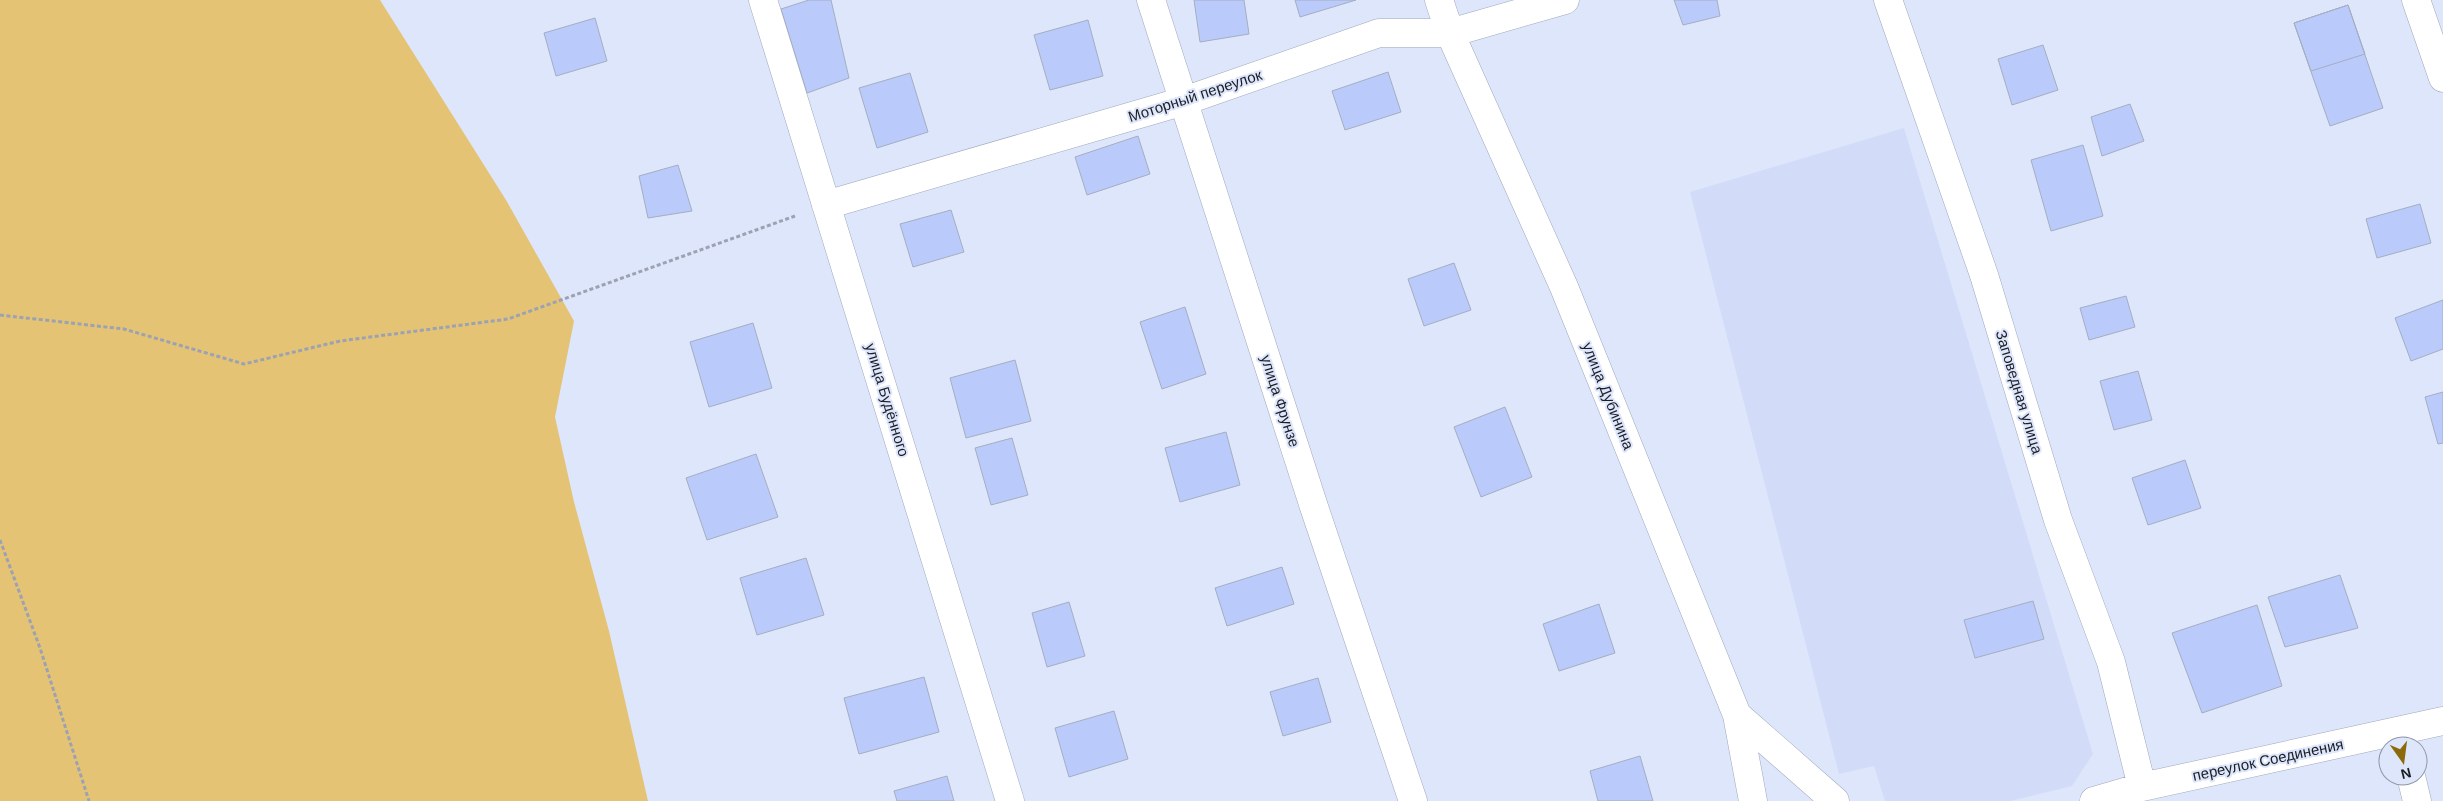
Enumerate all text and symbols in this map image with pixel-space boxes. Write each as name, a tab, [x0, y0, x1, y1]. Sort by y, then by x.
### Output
street label: Моторный переулок	[1126, 66, 1264, 125]
street label: Заповедная улица	[1993, 328, 2047, 456]
street label: улица Дубинина	[1579, 340, 1638, 452]
street label: улица Будённого	[862, 341, 913, 458]
street label: улица Фрунзе	[1258, 353, 1303, 449]
street label: переулок Соединения	[2191, 735, 2345, 784]
north arrow	[2378, 736, 2428, 786]
text: N	[2399, 765, 2413, 783]

